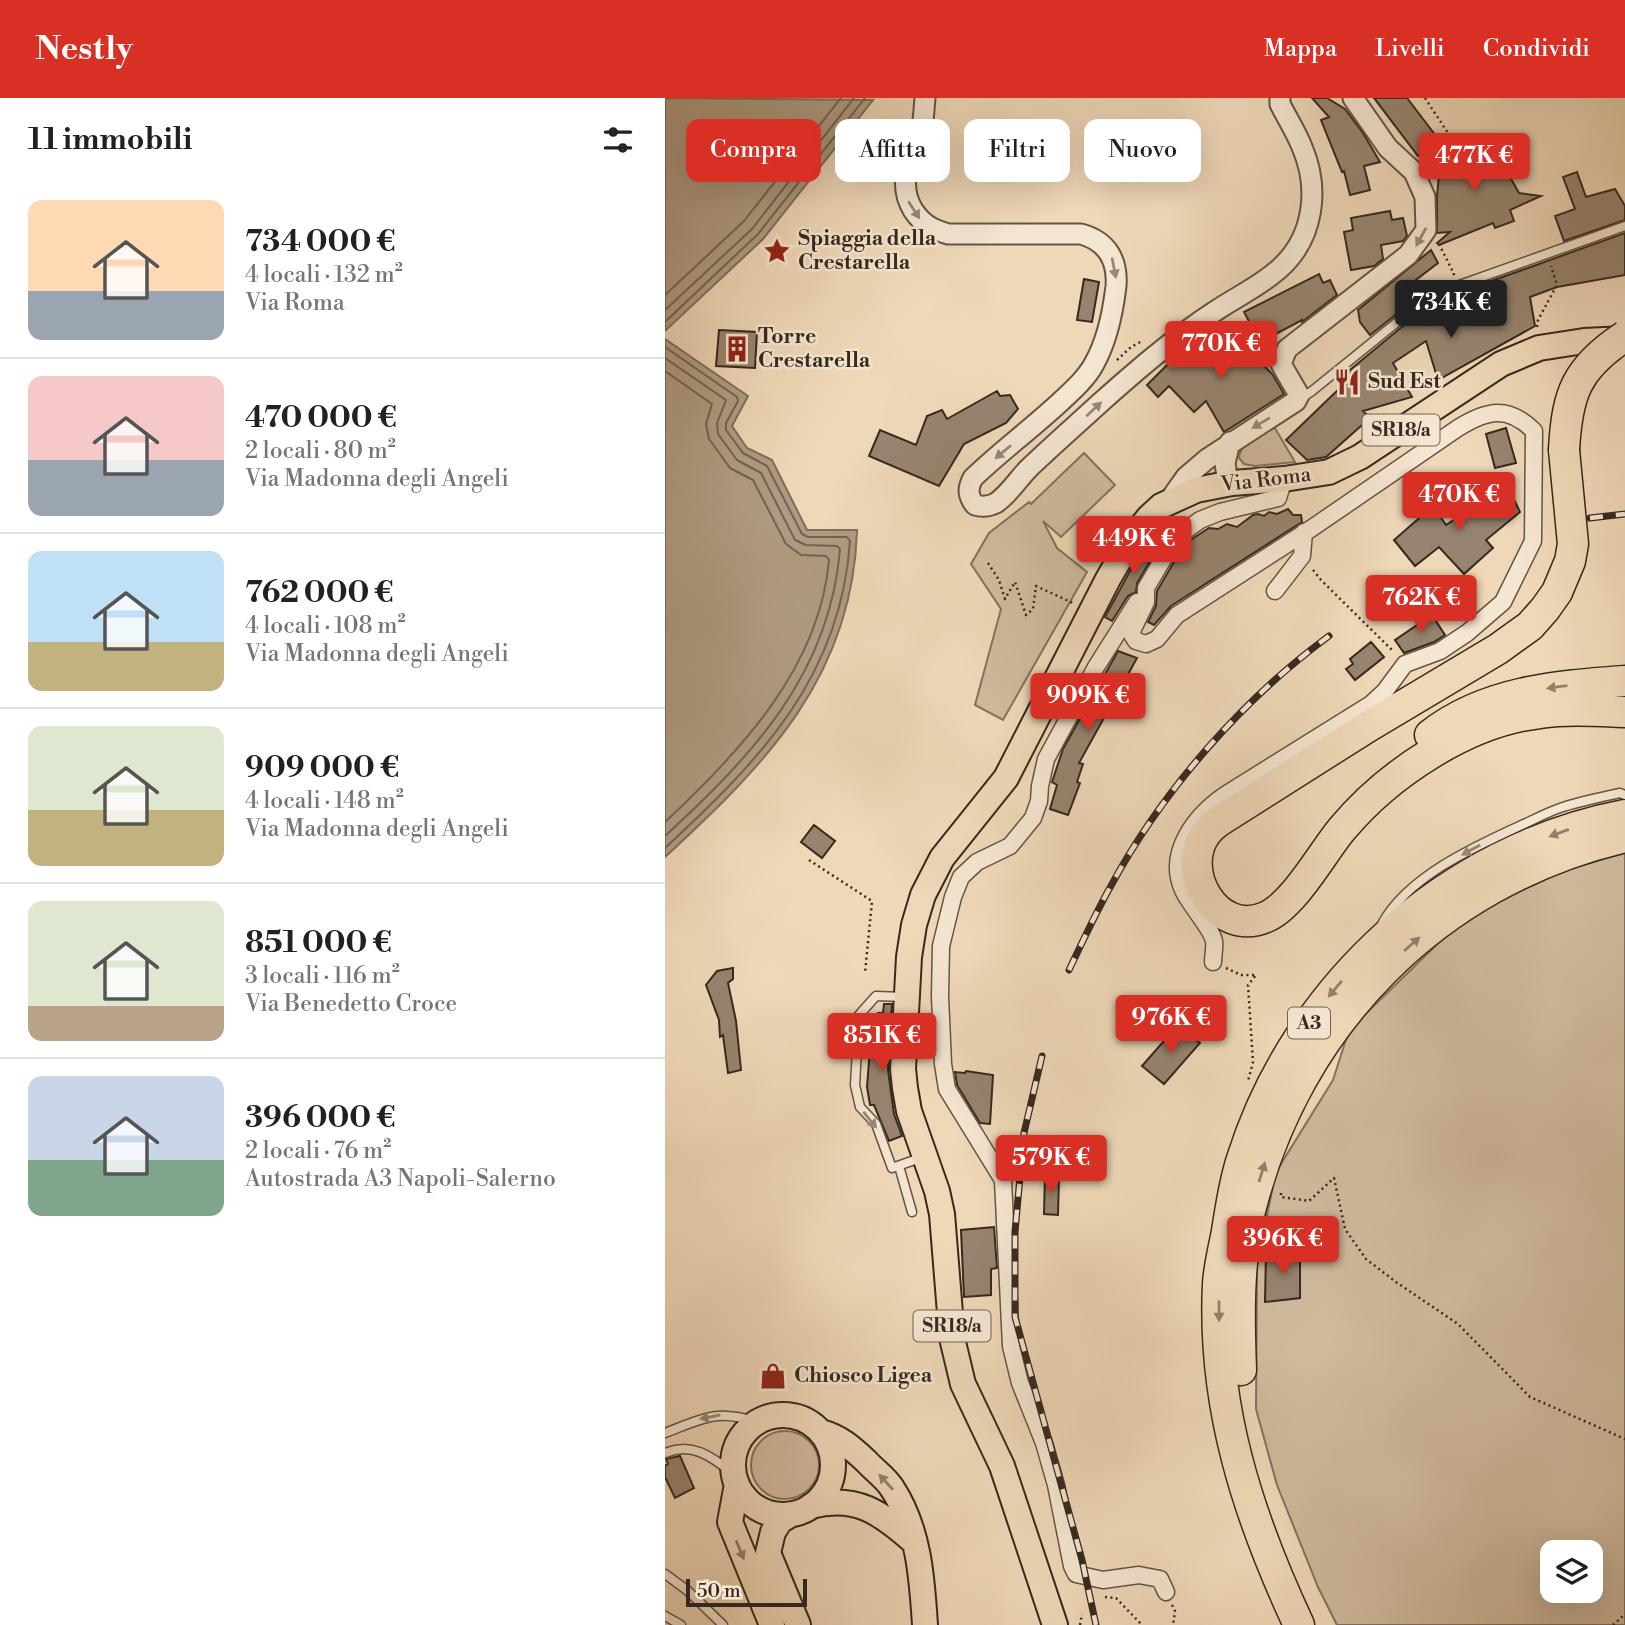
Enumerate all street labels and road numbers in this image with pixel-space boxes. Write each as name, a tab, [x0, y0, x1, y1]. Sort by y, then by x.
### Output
road number: SR18/a	[1363, 414, 1439, 446]
street label: Via Roma	[1218, 462, 1313, 499]
road number: A3	[1288, 1007, 1330, 1038]
road number: SR18/a	[913, 1310, 991, 1342]

